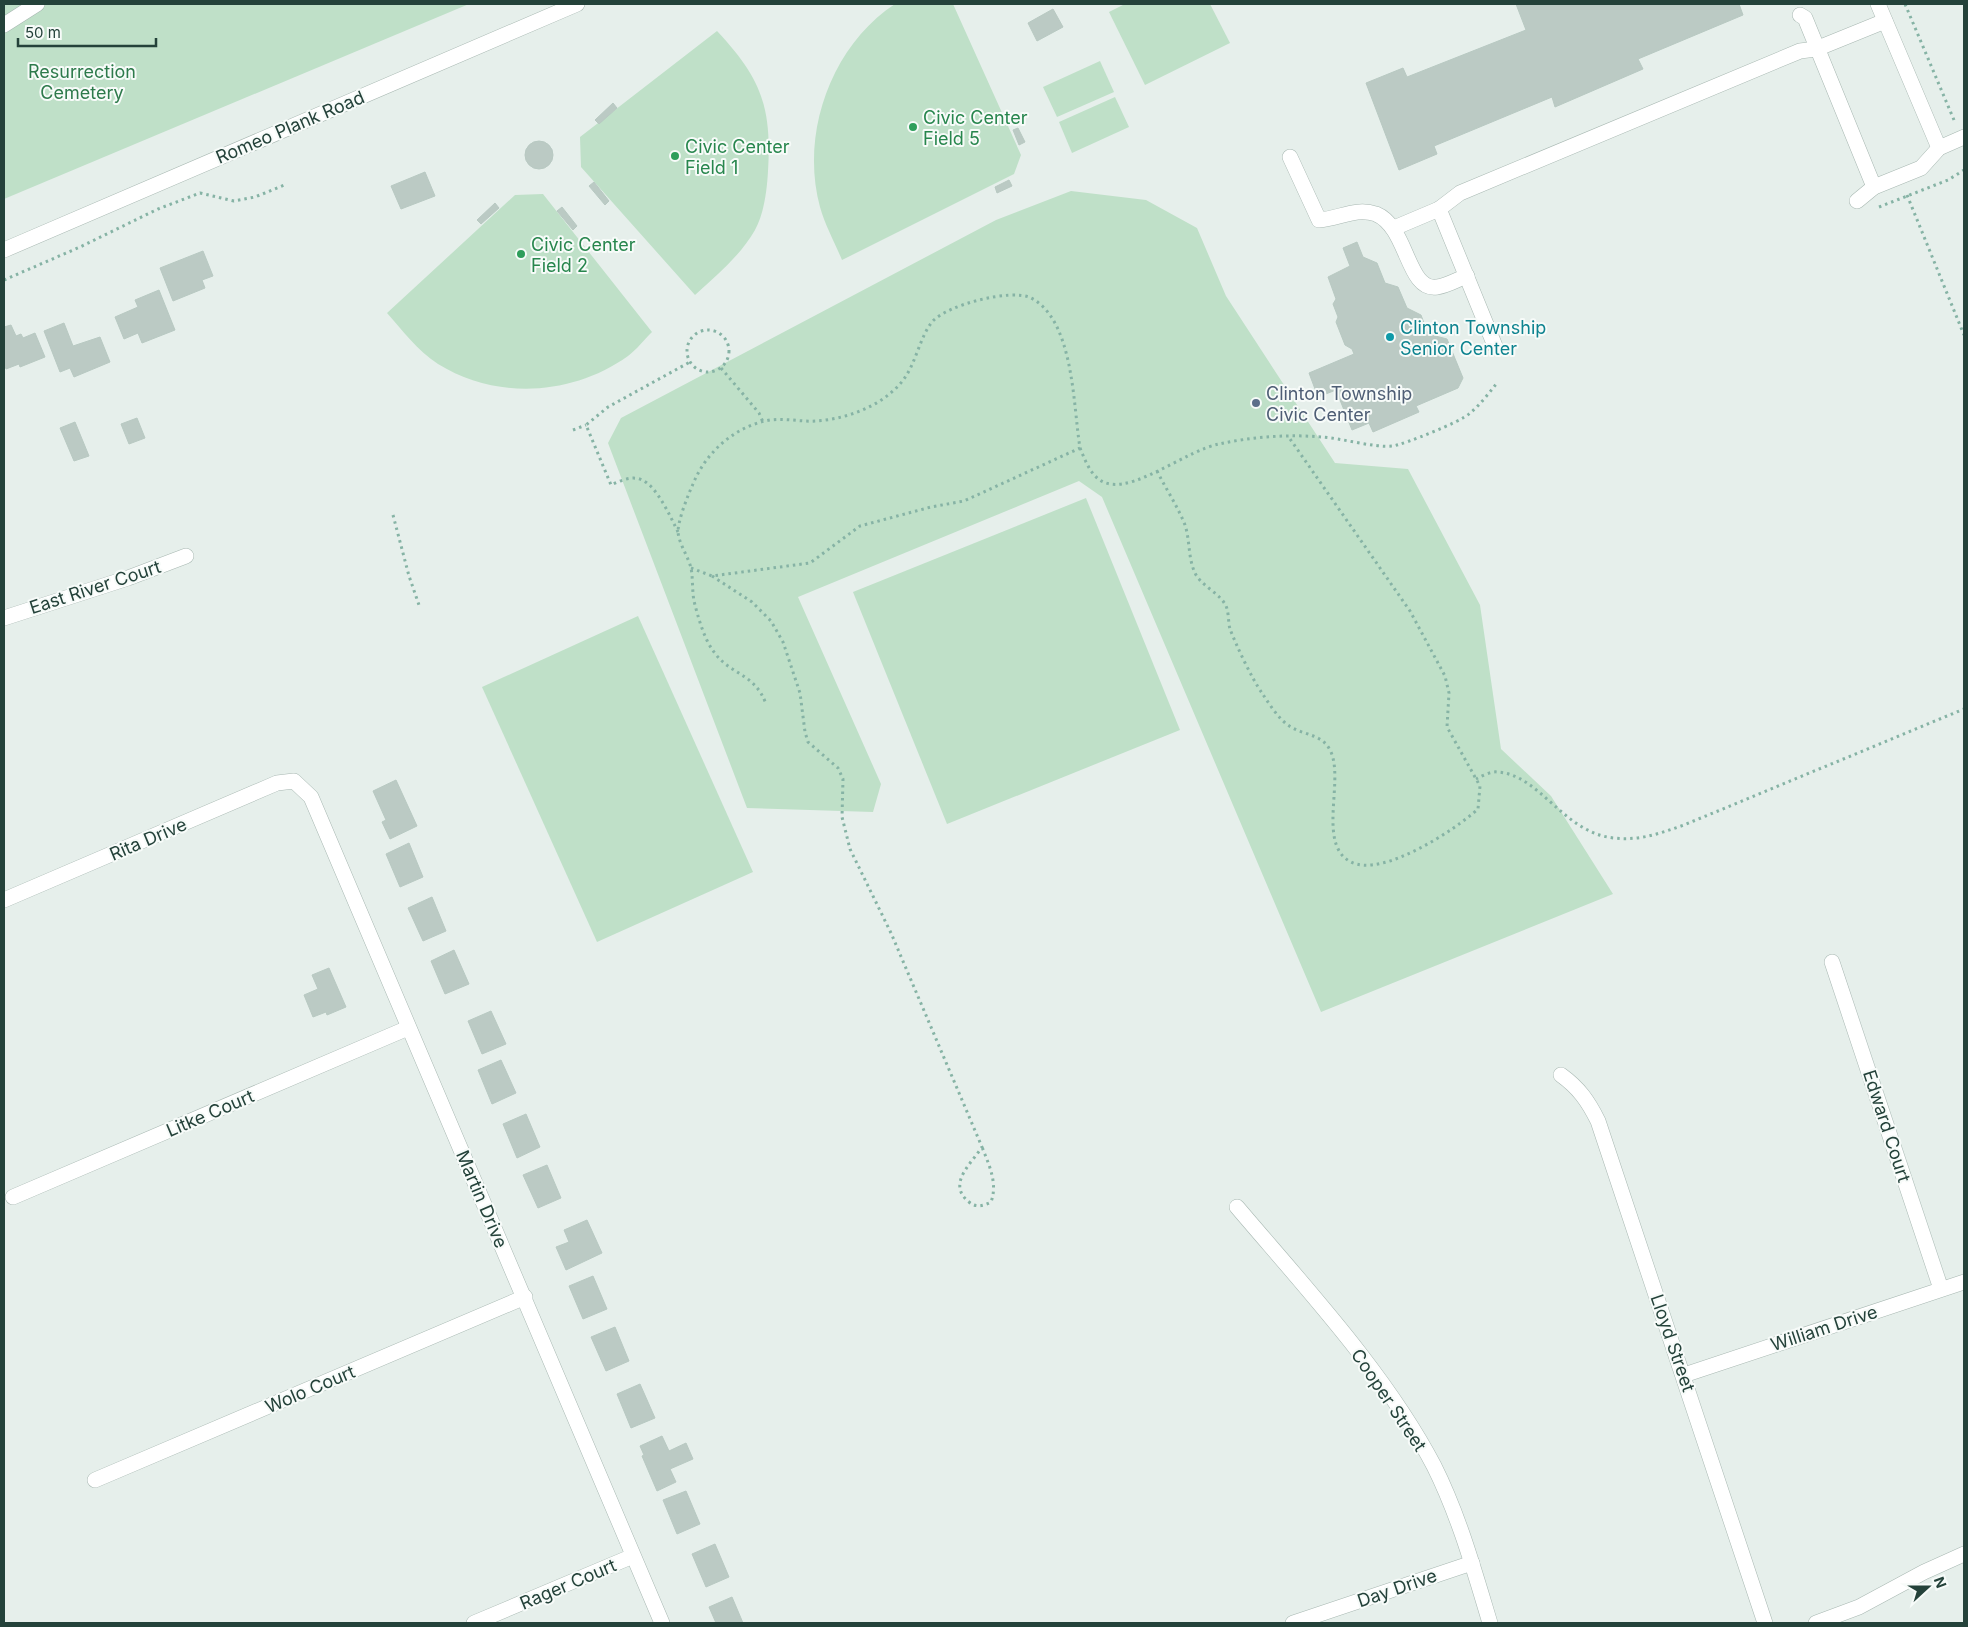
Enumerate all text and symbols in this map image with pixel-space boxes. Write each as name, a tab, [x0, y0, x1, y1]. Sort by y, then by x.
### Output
scale bar	[18, 15, 155, 47]
text: 50 m	[25, 23, 61, 42]
park label: Resurrection Cemetery	[28, 61, 136, 103]
street label: Romeo Plank Road	[213, 86, 367, 168]
place label: Civic Center Field 5	[923, 107, 1028, 149]
marker: Civic Center Field 5	[907, 121, 919, 133]
place label: Civic Center Field 1	[685, 136, 790, 178]
marker: Civic Center Field 1	[669, 150, 681, 162]
place label: Civic Center Field 2	[531, 234, 636, 276]
marker: Civic Center Field 2	[515, 248, 527, 260]
place label: Clinton Township Senior Center	[1400, 317, 1546, 359]
marker: Clinton Township Senior Center	[1384, 331, 1396, 343]
place label: Clinton Township Civic Center	[1266, 383, 1412, 425]
marker: Clinton Township Civic Center	[1250, 397, 1262, 409]
street label: East River Court	[27, 556, 163, 618]
street label: Rita Drive	[106, 813, 190, 865]
street label: Edward Court	[1859, 1067, 1915, 1185]
street label: Litke Court	[163, 1085, 257, 1141]
street label: Martin Drive	[452, 1147, 512, 1251]
street label: Lloyd Street	[1647, 1292, 1700, 1395]
street label: William Drive	[1768, 1301, 1880, 1355]
street label: Cooper Street	[1347, 1345, 1431, 1455]
street label: Wolo Court	[262, 1361, 358, 1417]
street label: Rager Court	[517, 1554, 619, 1614]
north arrow	[1903, 1562, 1953, 1612]
street label: Day Drive	[1354, 1565, 1440, 1611]
text: N	[1931, 1574, 1950, 1590]

